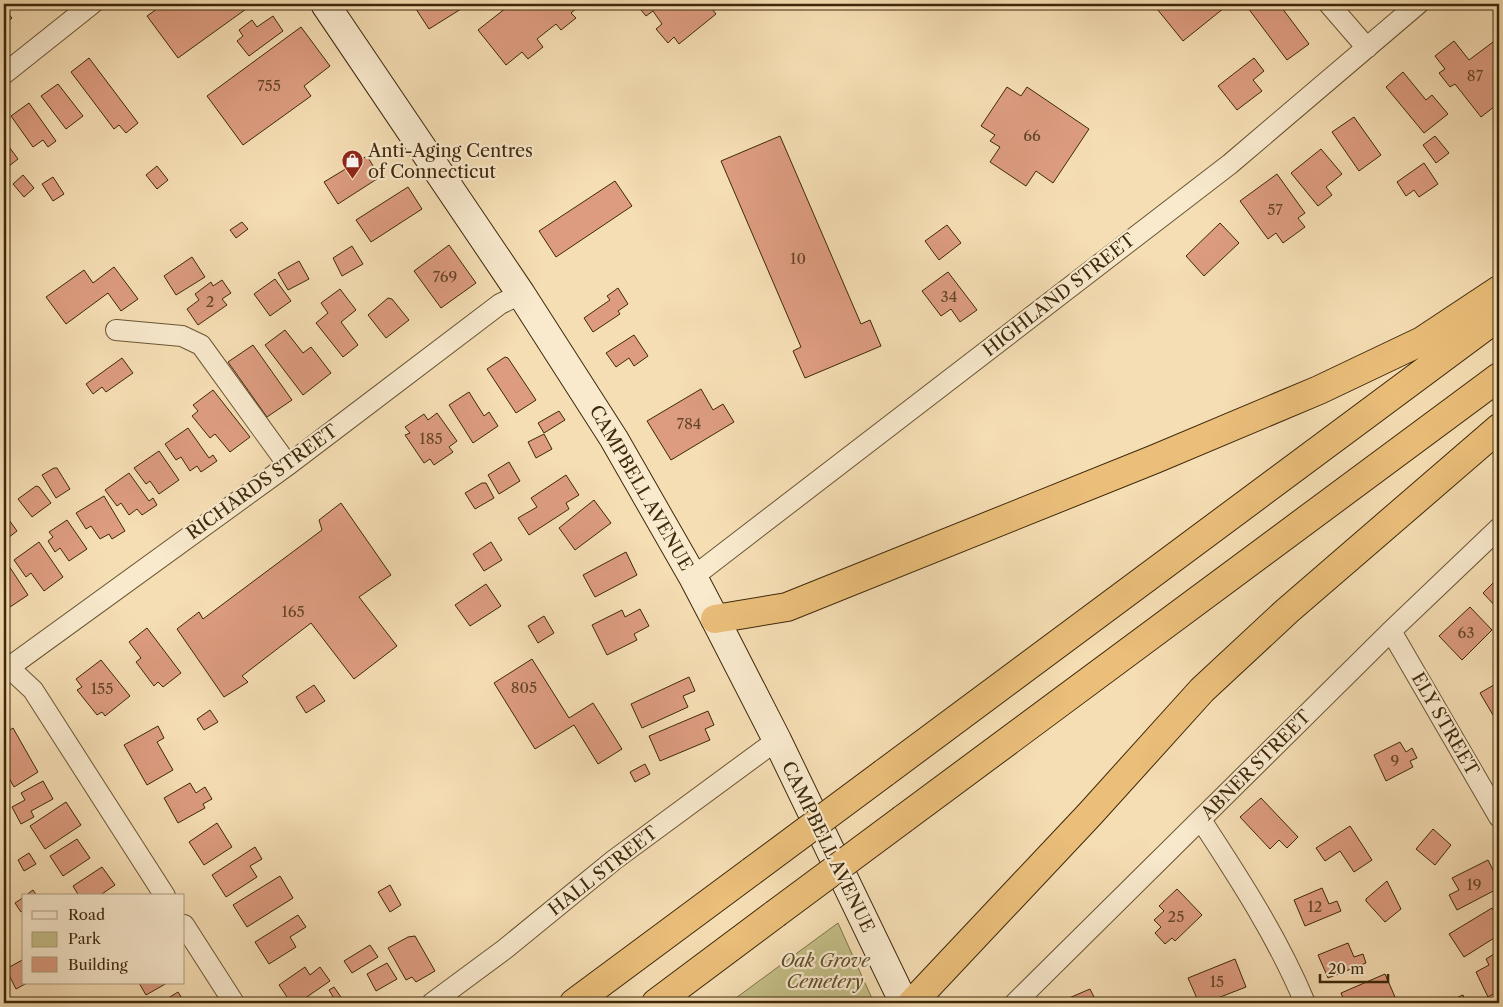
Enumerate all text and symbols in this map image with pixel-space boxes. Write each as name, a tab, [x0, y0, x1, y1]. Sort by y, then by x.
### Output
house number: 87	[1467, 66, 1484, 85]
house number: 755	[257, 76, 281, 95]
house number: 66	[1023, 126, 1041, 145]
place label: Anti-Aging Centres of Connecticut	[367, 140, 533, 183]
shop icon: Anti-Aging Centres of Connecticut	[340, 149, 364, 180]
house number: 57	[1267, 200, 1283, 219]
street label: HIGHLAND STREET	[979, 228, 1140, 361]
house number: 10	[790, 249, 806, 268]
house number: 769	[433, 267, 457, 286]
house number: 34	[941, 287, 957, 306]
house number: 2	[206, 292, 214, 311]
street label: CAMPBELL AVENUE	[585, 401, 697, 575]
house number: 784	[677, 414, 701, 433]
street label: RICHARDS STREET	[182, 419, 342, 544]
house number: 185	[419, 429, 443, 448]
house number: 165	[281, 602, 305, 621]
house number: 63	[1457, 623, 1475, 642]
street label: ELY STREET	[1407, 669, 1484, 780]
house number: 805	[511, 678, 537, 697]
house number: 155	[91, 679, 113, 698]
street label: ABNER STREET	[1196, 705, 1316, 825]
house number: 9	[1391, 751, 1399, 770]
street label: CAMPBELL AVENUE	[777, 758, 879, 936]
street label: HALL STREET	[544, 821, 662, 920]
house number: 19	[1466, 875, 1482, 894]
legend	[22, 894, 185, 984]
house number: 12	[1308, 897, 1322, 916]
text: Road	[68, 905, 105, 924]
house number: 25	[1168, 907, 1184, 926]
text: Park	[68, 929, 102, 948]
park label: Oak Grove Cemetery	[780, 950, 871, 993]
scale bar	[1320, 952, 1388, 984]
text: Building	[68, 955, 128, 974]
text: 20 m	[1328, 959, 1364, 978]
house number: 15	[1210, 972, 1224, 991]

